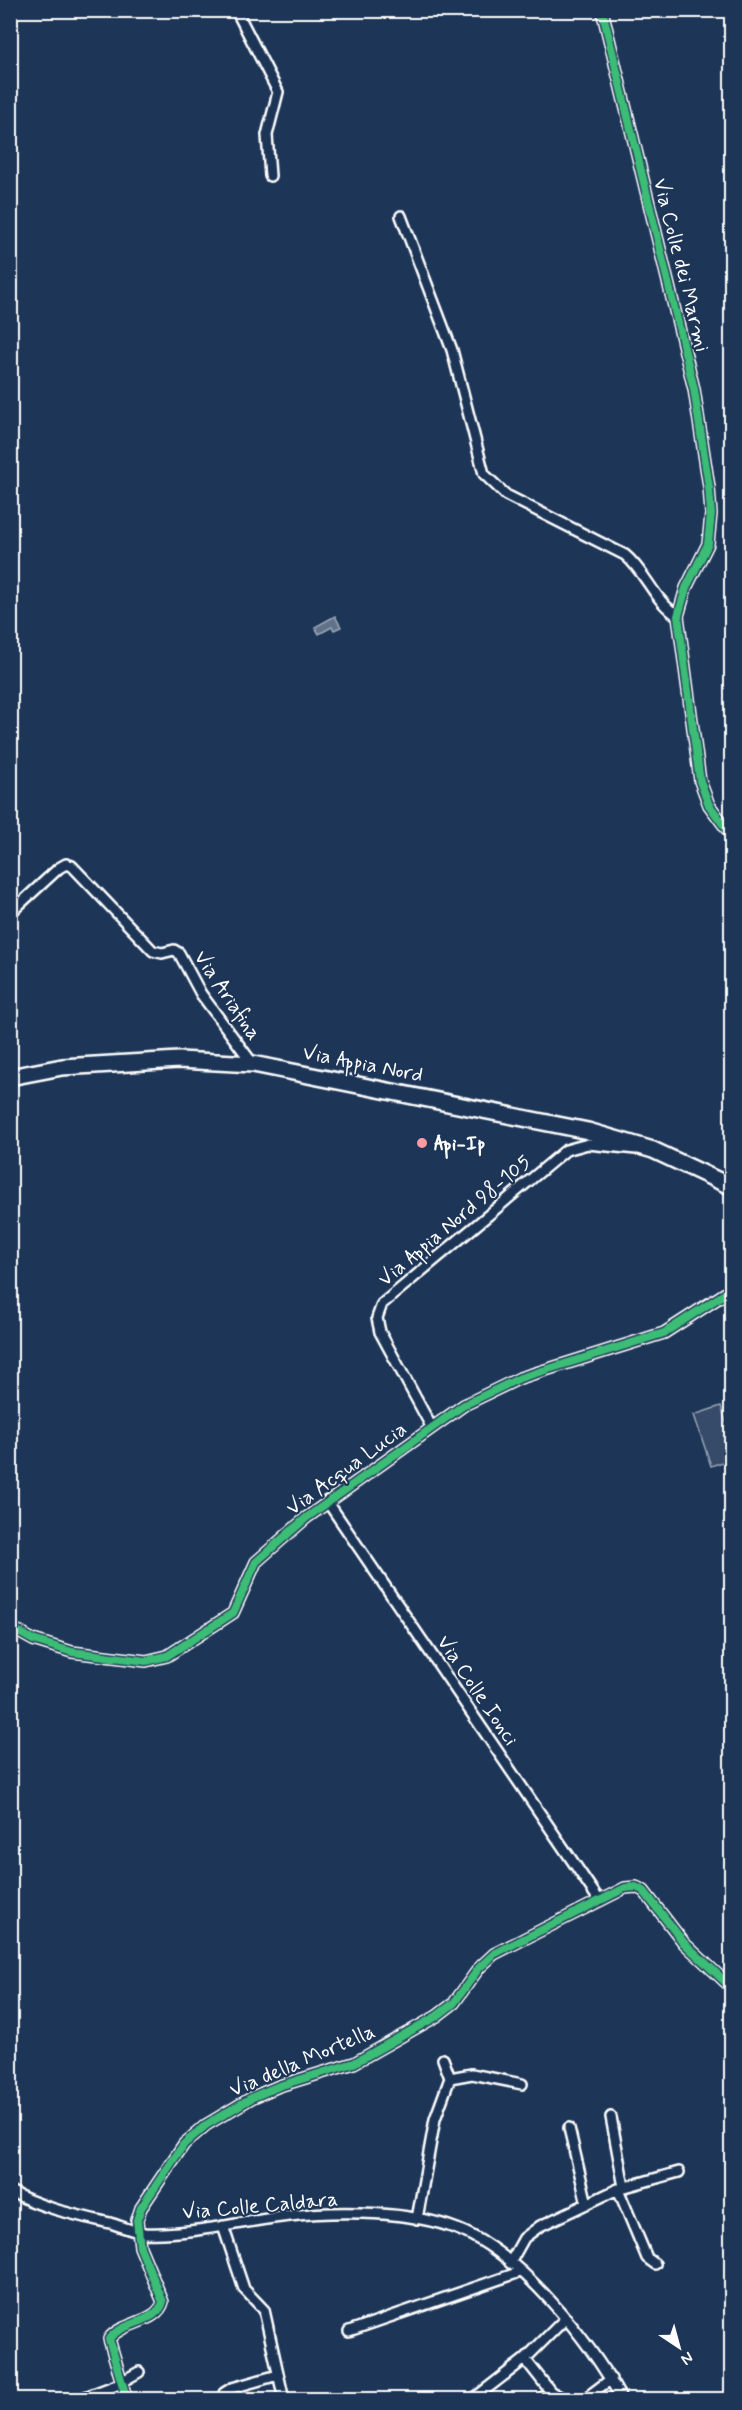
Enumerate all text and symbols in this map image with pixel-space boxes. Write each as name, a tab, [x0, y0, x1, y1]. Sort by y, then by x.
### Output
street label: Via Colle dei Marmi	[646, 175, 716, 355]
street label: Via Ariafina	[187, 945, 268, 1046]
street label: Via Appia Nord	[300, 1039, 425, 1090]
place label: Api-Ip	[434, 1130, 485, 1159]
marker: Api-Ip	[415, 1136, 429, 1150]
street label: Via Appia Nord 98-105	[372, 1148, 538, 1294]
street label: Via Acqua Lucia	[280, 1415, 413, 1522]
street label: Via Colle Ionci	[430, 1630, 525, 1752]
street label: Via della Mortella	[225, 2018, 380, 2104]
street label: Via Colle Caldara	[181, 2185, 339, 2227]
north arrow	[649, 2317, 709, 2377]
text: N	[676, 2346, 697, 2370]

